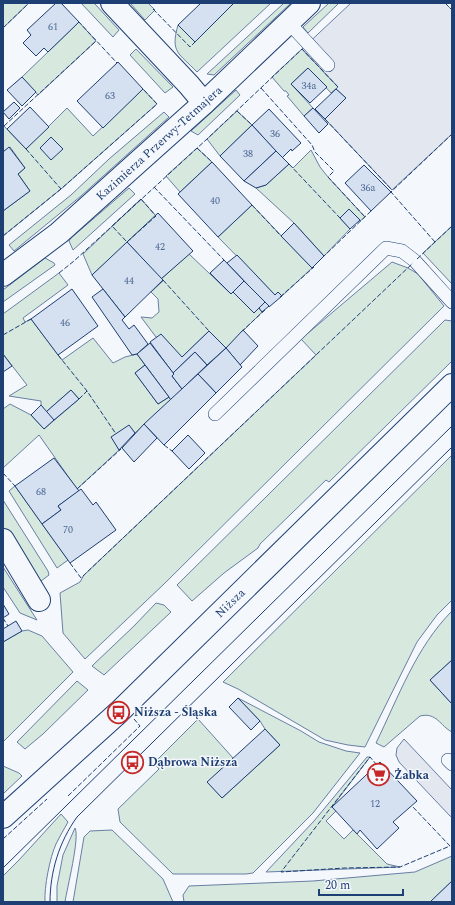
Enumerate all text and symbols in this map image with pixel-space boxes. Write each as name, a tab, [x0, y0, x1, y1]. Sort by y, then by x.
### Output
house number: 61	[48, 19, 58, 35]
house number: 34a	[302, 78, 317, 94]
street label: Kazimierza Przerwy-Tetmajera	[92, 81, 227, 205]
house number: 63	[105, 88, 115, 104]
house number: 36	[270, 126, 280, 142]
house number: 38	[243, 146, 253, 162]
house number: 36a	[361, 180, 376, 196]
house number: 40	[210, 193, 220, 209]
house number: 42	[155, 239, 165, 255]
house number: 44	[124, 273, 134, 289]
house number: 46	[60, 315, 70, 331]
house number: 68	[36, 484, 46, 500]
house number: 70	[63, 522, 73, 538]
street label: Niższa	[211, 584, 250, 623]
bus stop icon: Niższa - Śląska	[106, 699, 132, 725]
place label: Niższa - Śląska	[134, 703, 218, 722]
bus stop icon: Dąbrowa Niższa	[120, 749, 146, 775]
place label: Dąbrowa Niższa	[148, 753, 238, 772]
supermarket icon: Żabka	[365, 762, 391, 788]
place label: Żabka	[394, 766, 430, 785]
house number: 12	[370, 796, 380, 812]
scale bar	[319, 871, 403, 897]
text: 20 m	[325, 876, 350, 895]

